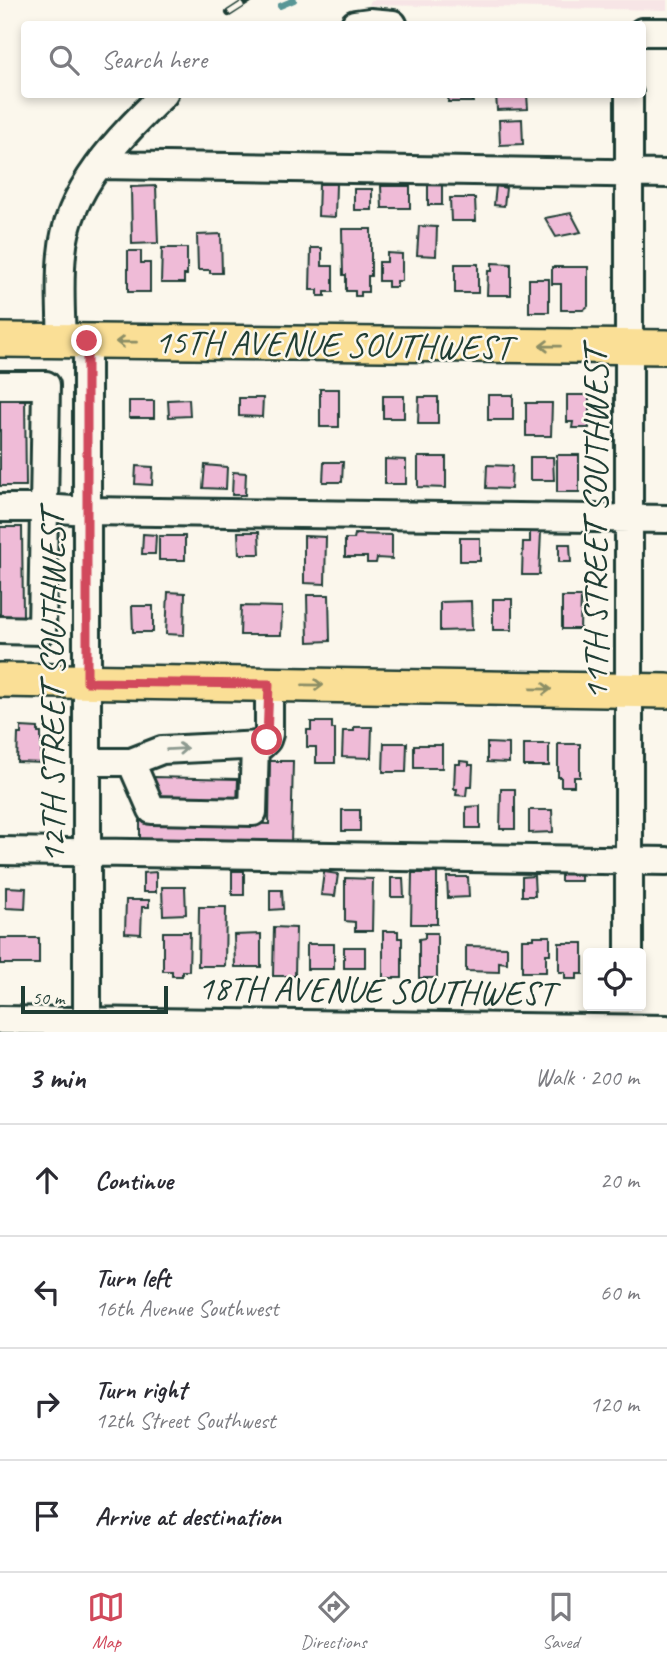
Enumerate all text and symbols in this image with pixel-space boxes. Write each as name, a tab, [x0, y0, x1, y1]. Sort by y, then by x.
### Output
search box	[21, 21, 646, 98]
icon: search	[45, 41, 83, 79]
text: Search here	[101, 43, 207, 76]
street label: 15TH AVENUE SOUTHWEST	[154, 319, 519, 370]
route end	[71, 325, 102, 356]
one-way arrow	[115, 335, 138, 349]
one-way arrow	[539, 339, 562, 353]
street label: 11TH STREET SOUTHWEST	[573, 339, 618, 700]
street label: 12TH STREET SOUTHWEST	[30, 502, 75, 863]
one-way arrow	[301, 678, 324, 692]
one-way arrow	[529, 682, 552, 696]
route start	[251, 724, 282, 755]
one-way arrow	[165, 742, 188, 755]
map controls	[583, 948, 646, 1011]
button: locate	[583, 948, 646, 1011]
street label: 18TH AVENUE SOUTHWEST	[197, 965, 562, 1016]
scale bar	[21, 983, 168, 1015]
text: 50 m	[32, 986, 64, 1010]
text: 3 min	[28, 1059, 85, 1097]
text: Walk · 200 m	[535, 1063, 639, 1092]
icon: ahead	[28, 1161, 66, 1199]
text: Continue	[95, 1164, 173, 1197]
text: 20 m	[600, 1166, 639, 1195]
text: Turn left	[95, 1261, 170, 1294]
icon: left	[28, 1273, 66, 1311]
text: 60 m	[600, 1278, 639, 1307]
text: 16th Avenue Southwest	[95, 1294, 278, 1323]
text: Turn right	[95, 1373, 186, 1406]
icon: right	[28, 1385, 66, 1423]
text: 120 m	[590, 1390, 639, 1419]
text: 12th Street Southwest	[95, 1406, 275, 1435]
icon: arrive	[28, 1497, 66, 1535]
text: Arrive at destination	[95, 1500, 281, 1533]
tab: Map	[87, 1588, 125, 1654]
tab: Directions	[300, 1588, 367, 1654]
tab: Saved	[542, 1588, 580, 1654]

